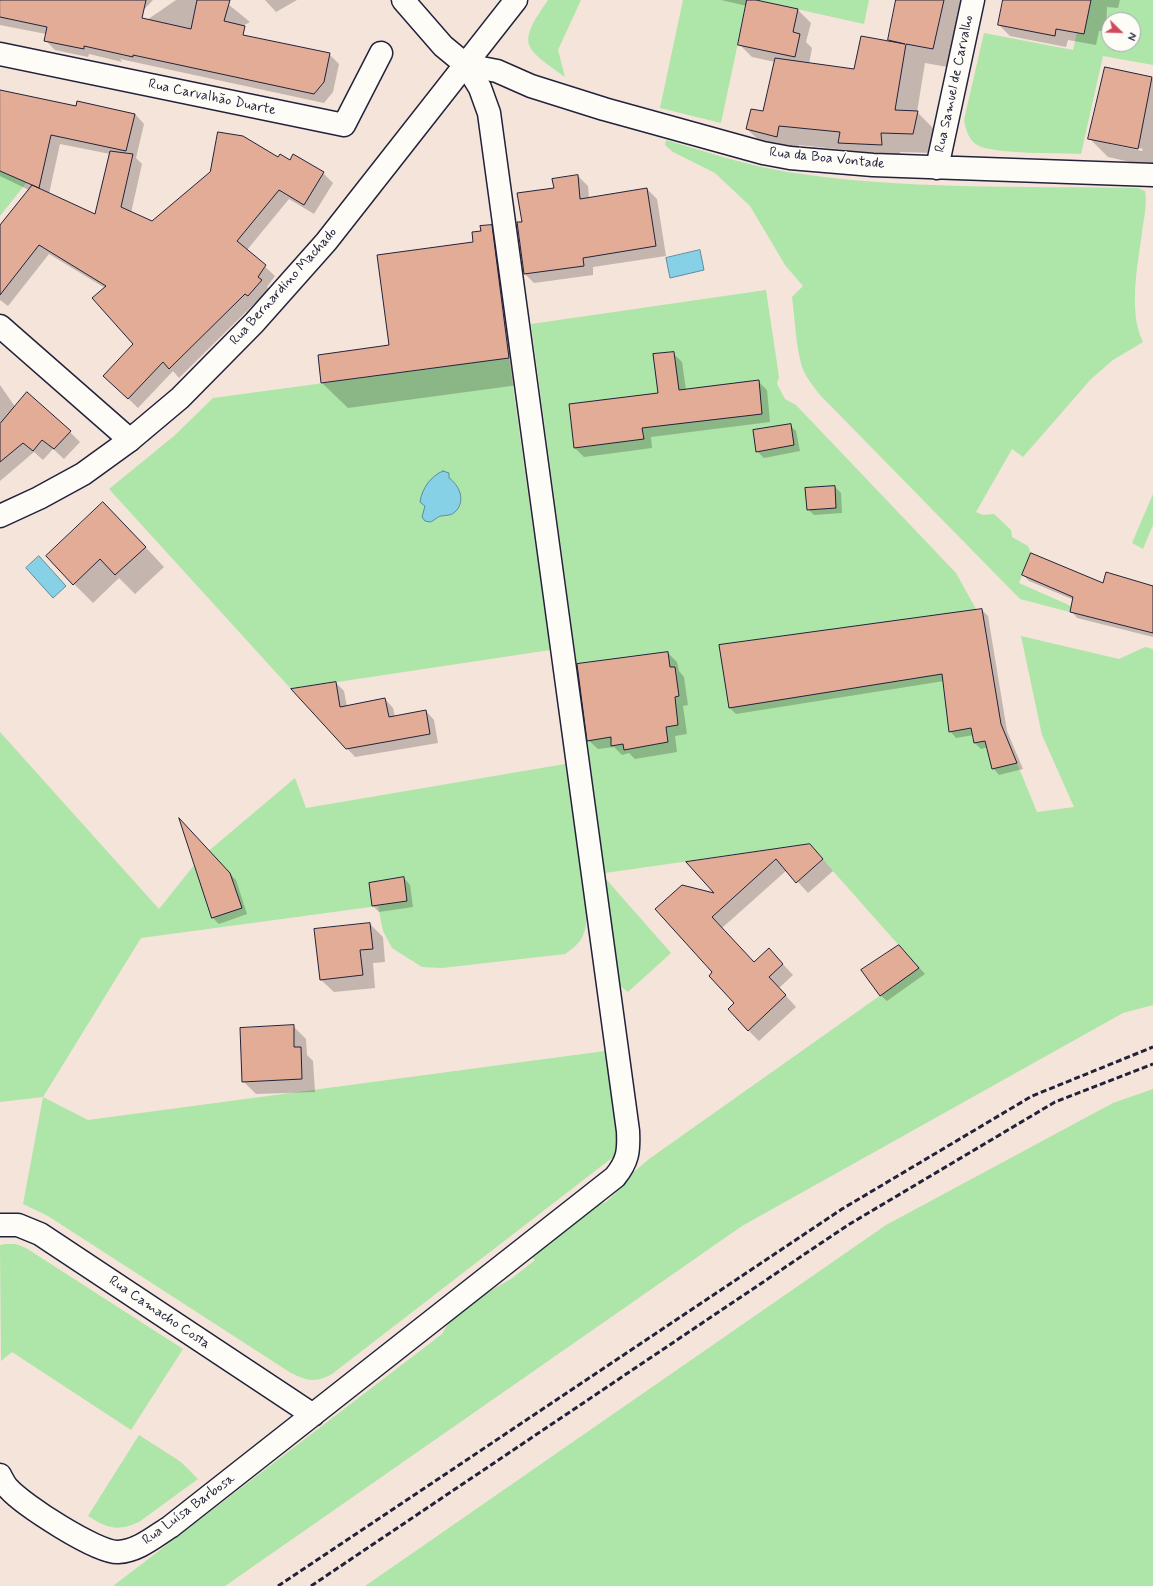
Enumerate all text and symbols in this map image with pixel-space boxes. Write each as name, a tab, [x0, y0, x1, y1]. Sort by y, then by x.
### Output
north arrow	[1101, 12, 1141, 52]
street label: Rua Samuel de Carvalho	[932, 14, 978, 154]
text: N	[1123, 30, 1139, 42]
street label: Rua Carvalhão Duarte	[147, 76, 277, 120]
street label: Rua da Boa Vontade	[768, 145, 886, 173]
street label: Rua Bernardino Machado	[227, 225, 341, 349]
street label: Rua Camacho Costa	[105, 1273, 213, 1353]
street label: Rua Luísa Barbosa	[139, 1471, 239, 1549]

